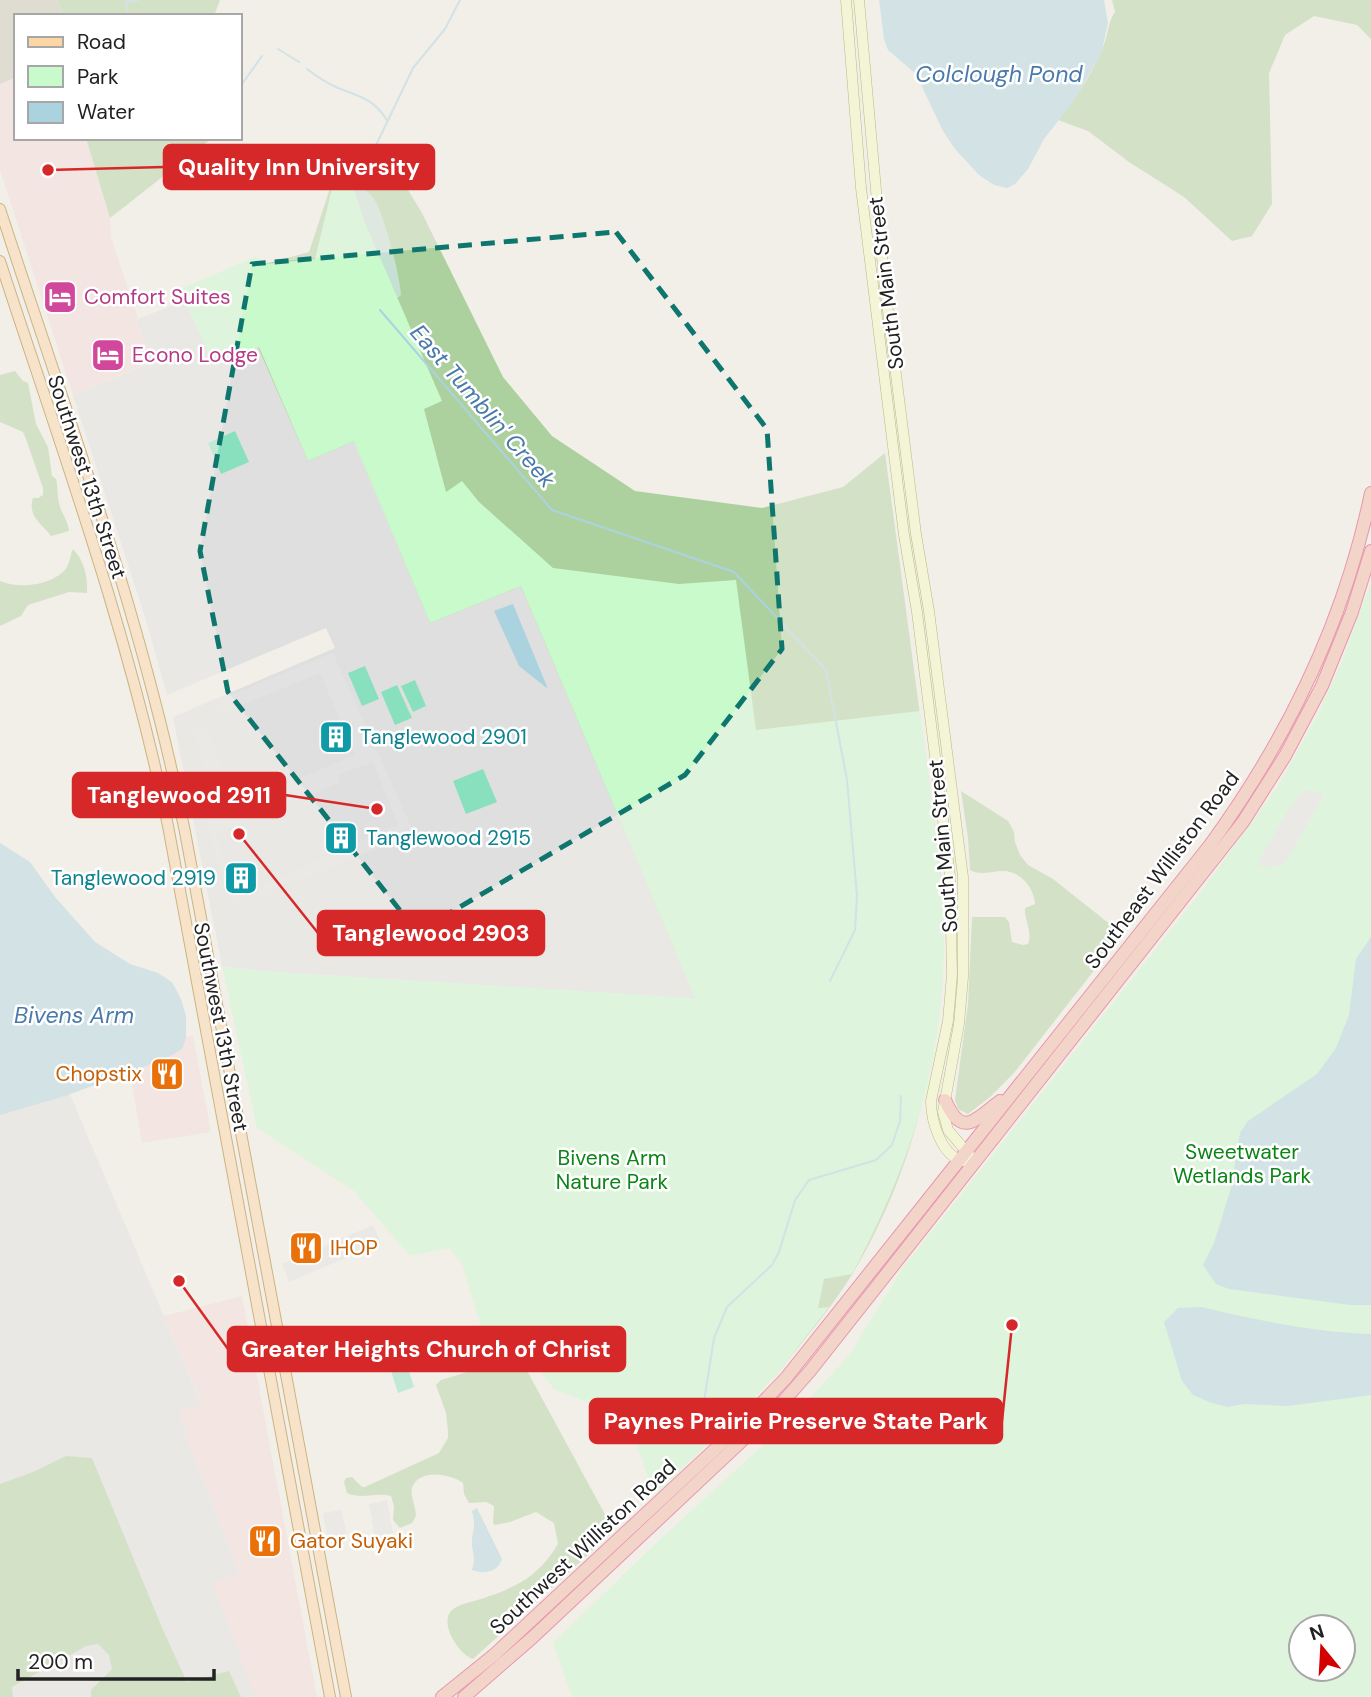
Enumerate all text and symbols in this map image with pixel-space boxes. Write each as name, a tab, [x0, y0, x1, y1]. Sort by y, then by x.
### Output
legend	[14, 14, 242, 140]
text: Road	[77, 28, 126, 56]
water label: Colclough Pond	[915, 59, 1083, 89]
text: Park	[77, 63, 119, 91]
text: Water	[77, 98, 135, 126]
callout: Quality Inn University	[164, 145, 434, 189]
text: Quality Inn University	[178, 152, 420, 182]
street label: South Main Street	[862, 195, 910, 371]
hotel icon: Comfort Suites	[41, 278, 79, 316]
place label: Comfort Suites	[84, 283, 231, 311]
water label: East Tumblin' Creek	[404, 318, 562, 494]
hotel icon: Econo Lodge	[89, 336, 127, 374]
place label: Econo Lodge	[132, 341, 258, 369]
street label: Southwest 13th Street	[41, 371, 133, 583]
building icon: Tanglewood 2901	[317, 718, 355, 756]
place label: Tanglewood 2901	[360, 723, 527, 751]
street label: South Main Street	[921, 758, 965, 934]
street label: Southeast Williston Road	[1078, 765, 1246, 975]
callout: Tanglewood 2911	[73, 773, 285, 817]
text: Tanglewood 2911	[87, 780, 271, 810]
building icon: Tanglewood 2915	[322, 819, 360, 857]
place label: Tanglewood 2915	[366, 824, 531, 852]
building icon: Tanglewood 2919	[222, 859, 260, 897]
place label: Tanglewood 2919	[51, 864, 216, 892]
callout: Tanglewood 2903	[318, 911, 544, 955]
text: Tanglewood 2903	[332, 918, 530, 948]
street label: Southwest 13th Street	[187, 920, 255, 1134]
water label: Bivens Arm	[14, 1000, 134, 1030]
restaurant icon: Chopstix	[148, 1055, 186, 1093]
place label: Chopstix	[56, 1060, 142, 1088]
park label: Sweetwater Wetlands Park	[1173, 1138, 1311, 1190]
park label: Bivens Arm Nature Park	[556, 1144, 669, 1196]
restaurant icon: IHOP	[287, 1229, 325, 1267]
place label: IHOP	[330, 1234, 378, 1262]
callout: Greater Heights Church of Christ	[228, 1327, 625, 1371]
text: Greater Heights Church of Christ	[241, 1334, 611, 1364]
callout: Paynes Prairie Preserve State Park	[590, 1399, 1002, 1443]
text: Paynes Prairie Preserve State Park	[604, 1406, 988, 1436]
street label: Southwest Williston Road	[484, 1453, 682, 1641]
restaurant icon: Gator Suyaki	[246, 1522, 284, 1560]
place label: Gator Suyaki	[290, 1527, 413, 1555]
north arrow	[1287, 1613, 1357, 1683]
text: N	[1306, 1618, 1327, 1646]
scale bar	[18, 1638, 214, 1682]
text: 200 m	[28, 1648, 93, 1676]

